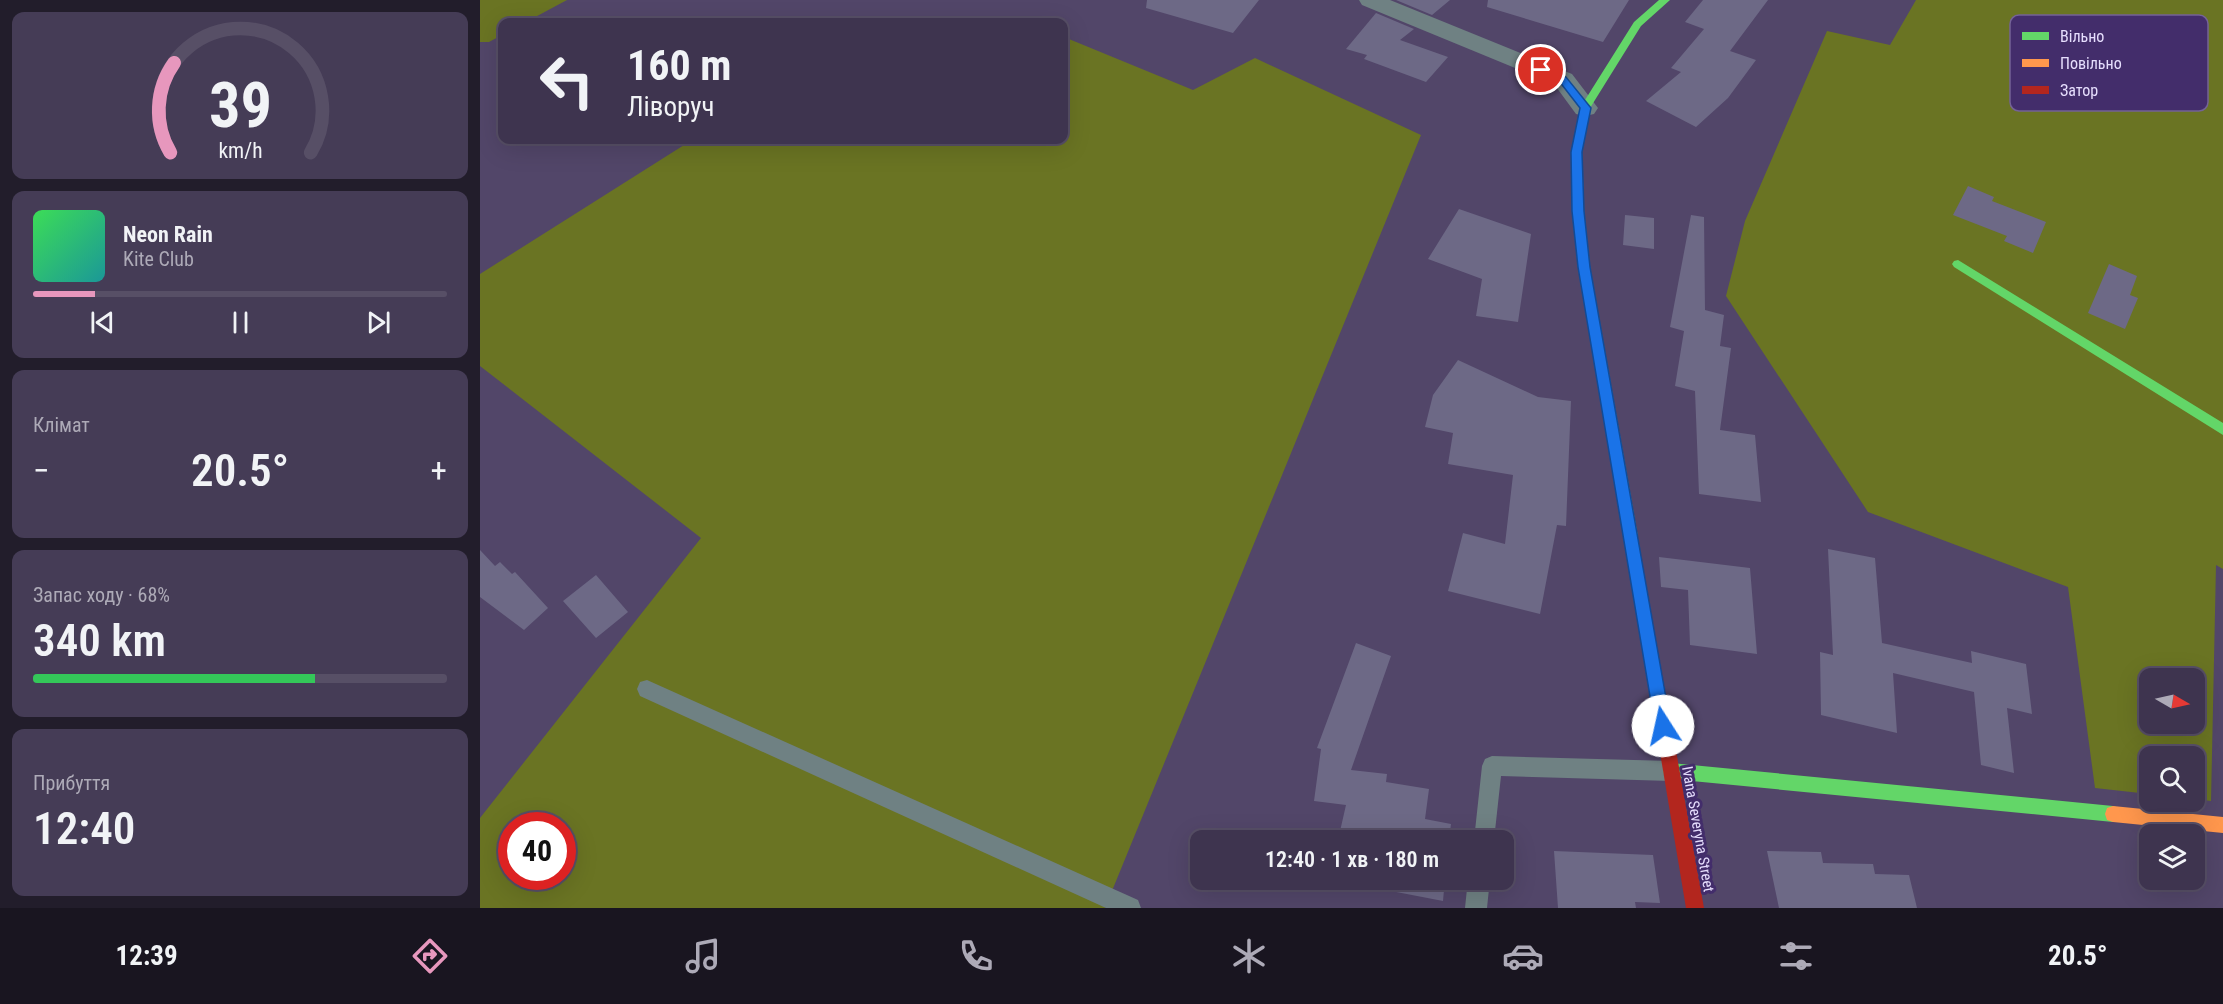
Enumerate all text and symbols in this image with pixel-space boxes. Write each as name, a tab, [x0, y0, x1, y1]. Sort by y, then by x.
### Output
legend	[2010, 15, 2208, 111]
text: Вільно	[2060, 27, 2104, 46]
text: 160 m	[627, 41, 732, 90]
icon: left	[528, 42, 606, 120]
pin	[1515, 44, 1566, 95]
icon: arrive	[1524, 53, 1557, 86]
text: Повільно	[2060, 54, 2122, 73]
text: 39	[208, 69, 272, 142]
text: Затор	[2060, 81, 2098, 100]
text: Ліворуч	[627, 91, 714, 123]
text: km/h	[218, 138, 262, 163]
text: Neon Rain	[123, 222, 213, 247]
text: Kite Club	[123, 247, 194, 271]
icon: previous	[86, 306, 119, 339]
icon: pause	[224, 306, 257, 339]
icon: next	[362, 306, 395, 339]
text: Клімат	[33, 413, 90, 437]
text: 20.5°	[191, 444, 289, 497]
text: −	[33, 451, 50, 490]
text: +	[431, 451, 447, 490]
text: Запас ходу · 68%	[33, 583, 170, 607]
text: 340 km	[33, 614, 166, 667]
north arrow	[2139, 668, 2205, 734]
map controls	[2139, 668, 2205, 890]
position arrow	[1631, 694, 1695, 758]
button: search	[2139, 746, 2205, 812]
street label: Ivana Severyna Street	[1678, 765, 1718, 893]
text: Прибуття	[33, 771, 110, 795]
text: 12:40	[33, 802, 135, 855]
speed limit sign: 40	[498, 812, 576, 890]
button: layers	[2139, 824, 2205, 890]
text: 12:40 · 1 хв · 180 m	[1265, 847, 1439, 872]
icon: directions	[409, 935, 451, 977]
icon: music	[682, 935, 724, 977]
icon: phone	[955, 935, 997, 977]
icon: climate	[1228, 935, 1270, 977]
icon: car	[1502, 935, 1544, 977]
icon: filters	[1775, 935, 1817, 977]
text: 12:39	[116, 940, 178, 972]
text: 20.5°	[2048, 940, 2107, 972]

